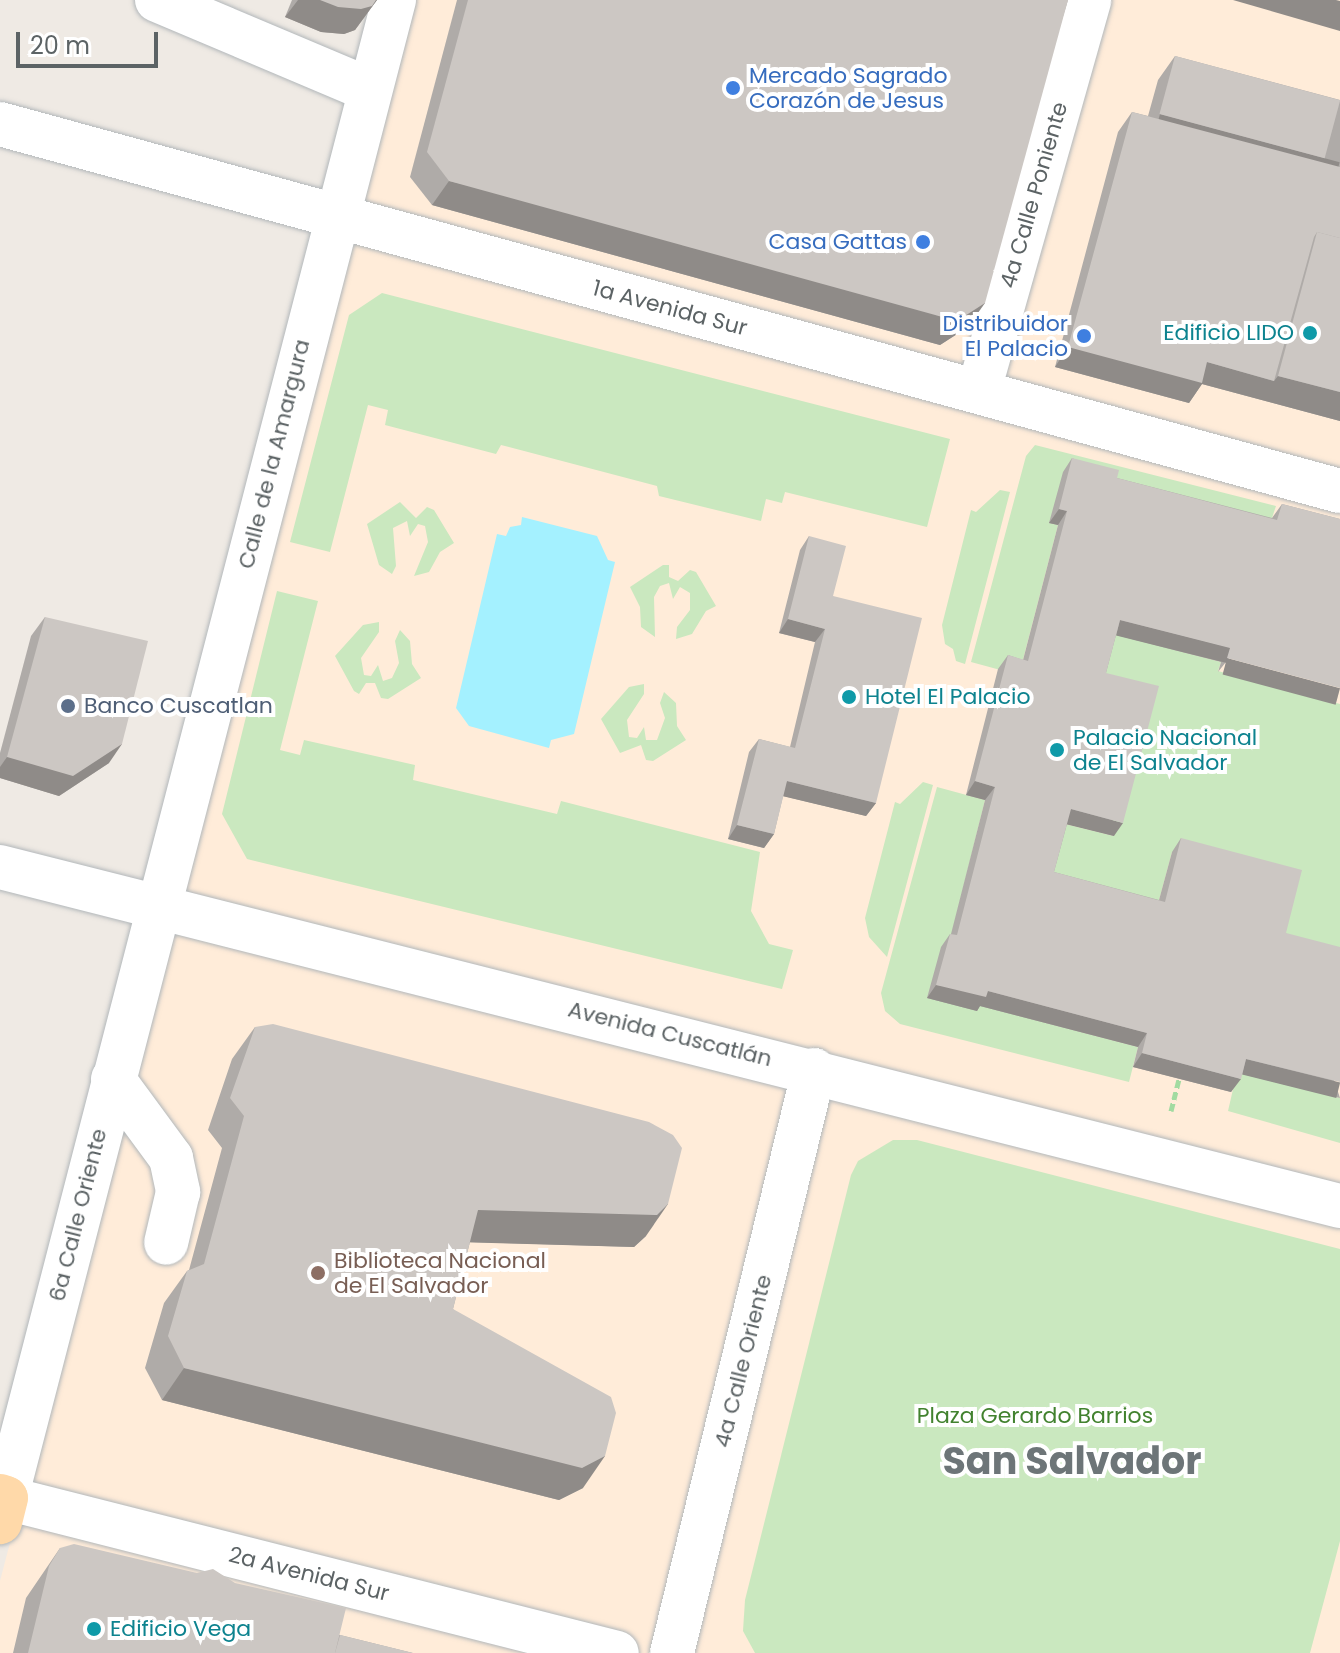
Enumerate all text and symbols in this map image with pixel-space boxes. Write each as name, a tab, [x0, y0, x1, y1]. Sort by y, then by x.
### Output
scale bar	[20, 16, 162, 66]
text: 20 m	[30, 29, 90, 62]
place label: Mercado Sagrado Corazón de Jesus	[749, 62, 948, 114]
marker: Mercado Sagrado Corazón de Jesus	[724, 79, 742, 97]
street label: 4a Calle Poniente	[995, 99, 1073, 291]
place label: Casa Gattas	[769, 229, 907, 255]
marker: Casa Gattas	[914, 233, 932, 251]
street label: 1a Avenida Sur	[590, 275, 750, 341]
place label: Distribuidor El Palacio	[942, 310, 1068, 362]
place label: Edificio LIDO	[1163, 320, 1294, 346]
marker: Edificio LIDO	[1301, 324, 1319, 342]
marker: Distribuidor El Palacio	[1075, 327, 1093, 345]
street label: Calle de la Amargura	[233, 337, 315, 571]
place label: Hotel El Palacio	[865, 684, 1031, 710]
marker: Hotel El Palacio	[840, 688, 858, 706]
place label: Banco Cuscatlan	[84, 693, 273, 719]
marker: Banco Cuscatlan	[59, 697, 77, 715]
place label: Palacio Nacional de El Salvador	[1073, 724, 1257, 776]
marker: Palacio Nacional de El Salvador	[1048, 741, 1066, 759]
street label: Avenida Cuscatlán	[565, 996, 775, 1072]
street label: 6a Calle Oriente	[44, 1126, 112, 1304]
place label: Biblioteca Nacional de El Salvador	[334, 1247, 546, 1298]
marker: Biblioteca Nacional de El Salvador	[309, 1264, 327, 1282]
street label: 4a Calle Oriente	[709, 1272, 777, 1450]
park label: Plaza Gerardo Barrios	[917, 1403, 1153, 1429]
district label: San Salvador	[942, 1438, 1202, 1484]
street label: 2a Avenida Sur	[226, 1541, 392, 1607]
place label: Edificio Vega	[110, 1616, 251, 1642]
marker: Edificio Vega	[85, 1620, 103, 1638]

